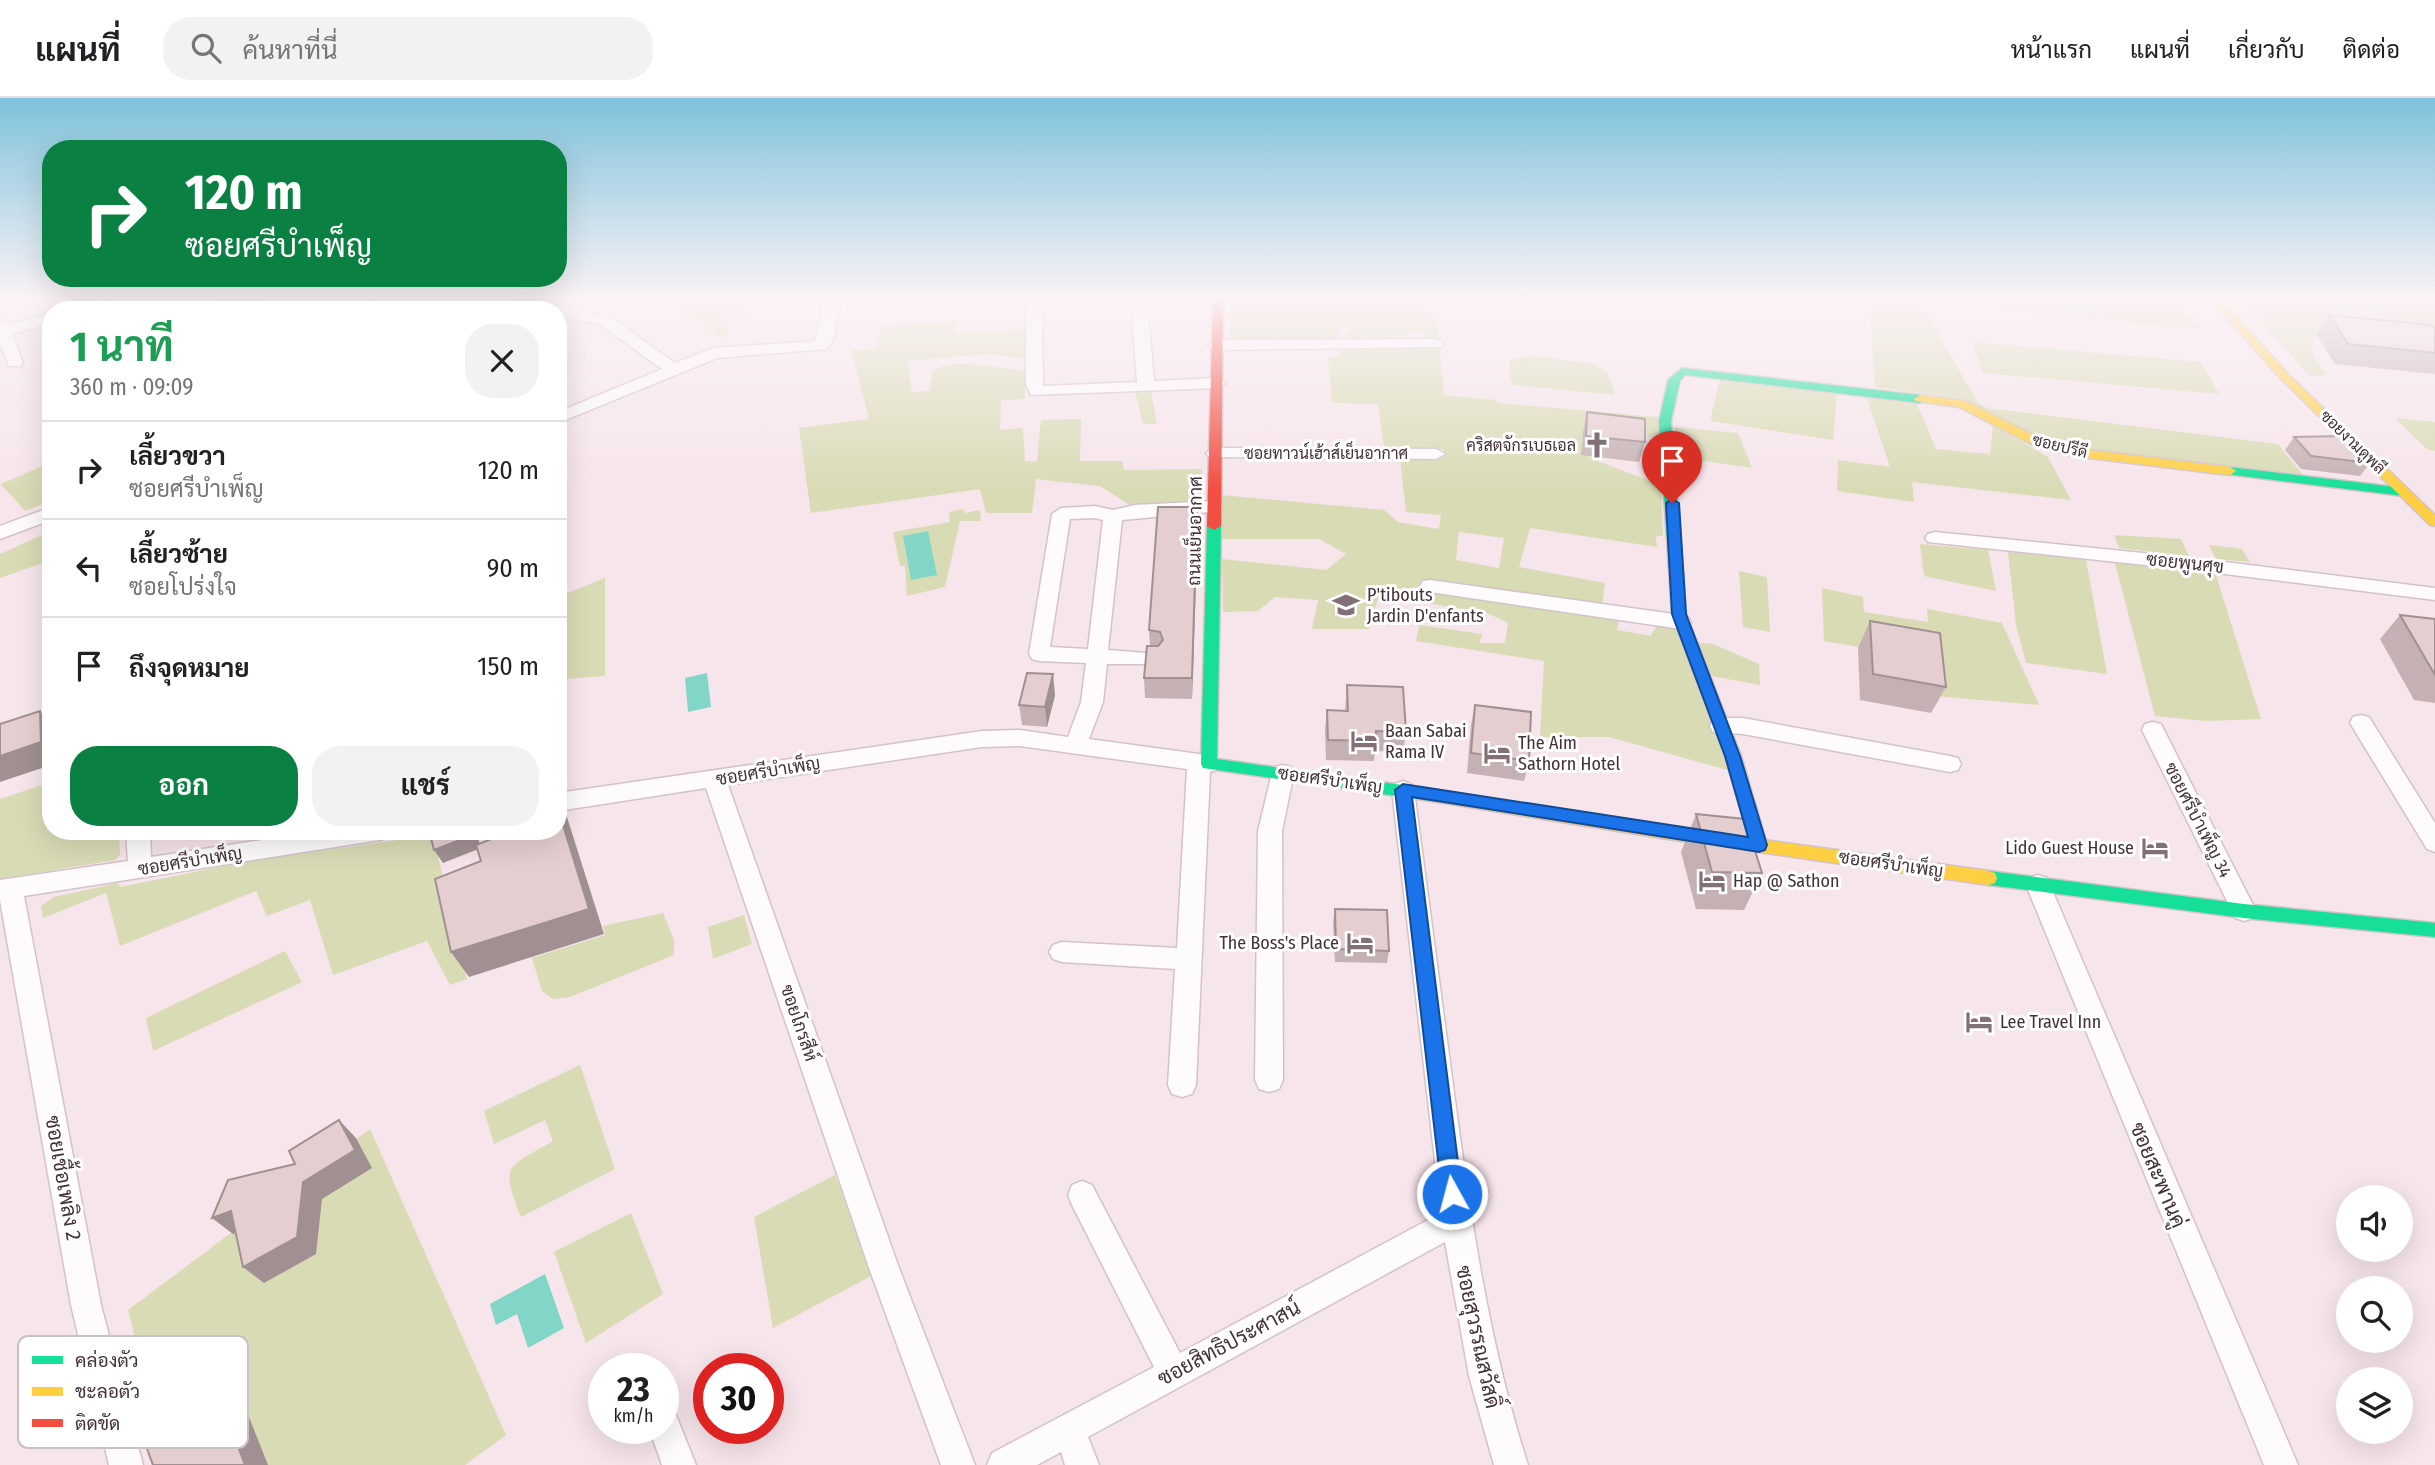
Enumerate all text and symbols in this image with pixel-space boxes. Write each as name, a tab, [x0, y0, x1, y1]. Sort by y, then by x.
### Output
search box	[163, 17, 653, 80]
icon: search	[187, 29, 225, 67]
text: แผนที่	[35, 30, 121, 70]
text: ค้นหาที่นี่	[243, 35, 338, 66]
text: หน้าแรก	[2011, 36, 2092, 64]
text: แผนที่	[2130, 36, 2190, 64]
text: เกี่ยวกับ	[2228, 36, 2305, 64]
text: ติดต่อ	[2343, 36, 2400, 64]
text: 120 m	[185, 163, 303, 222]
icon: right	[70, 168, 161, 259]
text: ซอยศรีบำเพ็ญ	[185, 227, 372, 265]
text: 1 นาที	[70, 322, 174, 372]
button: close	[465, 324, 539, 398]
text: 360 m · 09:09	[70, 373, 193, 401]
street label: ซอยงามดูพลี	[2315, 405, 2391, 479]
street label: ซอยปรีดี	[2030, 428, 2090, 462]
church icon: คริสตจักรเบธเอล	[1582, 430, 1612, 460]
pin	[1642, 431, 1702, 503]
place label: คริสตจักรเบธเอล	[1466, 435, 1576, 455]
street label: ซอยทาวน์เฮ้าส์เย็นอากาศ	[1244, 440, 1408, 463]
text: เลี้ยวขวา	[129, 441, 226, 472]
icon: arrive	[1653, 442, 1691, 480]
icon: right	[70, 451, 108, 489]
text: 120 m	[478, 455, 539, 486]
text: ซอยศรีบำเพ็ญ	[129, 475, 264, 503]
street label: ถนนเย็นอากาศ	[1180, 476, 1207, 586]
text: เลี้ยวซ้าย	[129, 539, 228, 570]
street label: ซอยพูนศุข	[2145, 548, 2225, 580]
icon: left	[70, 549, 108, 587]
text: 90 m	[487, 553, 539, 584]
text: ซอยโปร่งใจ	[129, 573, 237, 601]
place label: P'tibouts Jardin D'enfants	[1367, 584, 1484, 627]
school or university icon: P'tibouts Jardin D'enfants	[1331, 590, 1361, 620]
icon: arrive	[70, 647, 108, 685]
text: 150 m	[477, 651, 539, 682]
text: ถึงจุดหมาย	[129, 653, 250, 684]
place label: Baan Sabai Rama IV	[1385, 720, 1467, 763]
hotel icon: Baan Sabai Rama IV	[1349, 726, 1379, 756]
place label: The Aim Sathorn Hotel	[1518, 732, 1620, 775]
hotel icon: The Aim Sathorn Hotel	[1482, 738, 1512, 768]
button: ออก	[70, 746, 298, 826]
button: แชร์	[312, 746, 539, 826]
street label: ซอยศรีบำเพ็ญ	[714, 749, 822, 790]
street label: ซอยศรีบำเพ็ญ 34	[2160, 757, 2239, 882]
street label: ซอยศรีบำเพ็ญ	[1276, 759, 1384, 798]
hotel icon: Lido Guest House	[2140, 833, 2170, 863]
place label: Lido Guest House	[2005, 837, 2134, 859]
street label: ซอยศรีบำเพ็ญ	[136, 839, 244, 880]
street label: ซอยศรีบำเพ็ญ	[1837, 843, 1945, 882]
hotel icon: Hap @ Sathon	[1697, 866, 1727, 896]
place label: Hap @ Sathon	[1733, 870, 1839, 892]
hotel icon: The Boss's Place	[1345, 928, 1375, 958]
place label: The Boss's Place	[1219, 932, 1339, 954]
street label: ฃอยโกรสีห์	[776, 981, 824, 1064]
hotel icon: Lee Travel Inn	[1964, 1007, 1994, 1037]
place label: Lee Travel Inn	[2000, 1011, 2101, 1033]
street label: ซอยเชื้อเพลิง 2	[39, 1112, 94, 1242]
street label: ซอยสะพานคู่	[2122, 1118, 2192, 1232]
position arrow	[1415, 1157, 1489, 1231]
map controls	[2336, 1185, 2413, 1444]
button: sound	[2336, 1185, 2413, 1262]
street label: ซอยสุวรรณสวัสดิ์	[1449, 1262, 1513, 1411]
button: search	[2336, 1276, 2413, 1353]
street label: ซอยสิทธิประศาสน์	[1153, 1294, 1305, 1392]
legend	[18, 1336, 248, 1448]
text: คล่องตัว	[75, 1349, 139, 1372]
speed limit sign: 30	[693, 1353, 784, 1444]
button: layers	[2336, 1367, 2413, 1444]
text: 23	[617, 1368, 650, 1410]
text: ชะลอตัว	[75, 1380, 140, 1403]
text: km/h	[613, 1405, 654, 1427]
text: ติดขัด	[75, 1412, 120, 1435]

